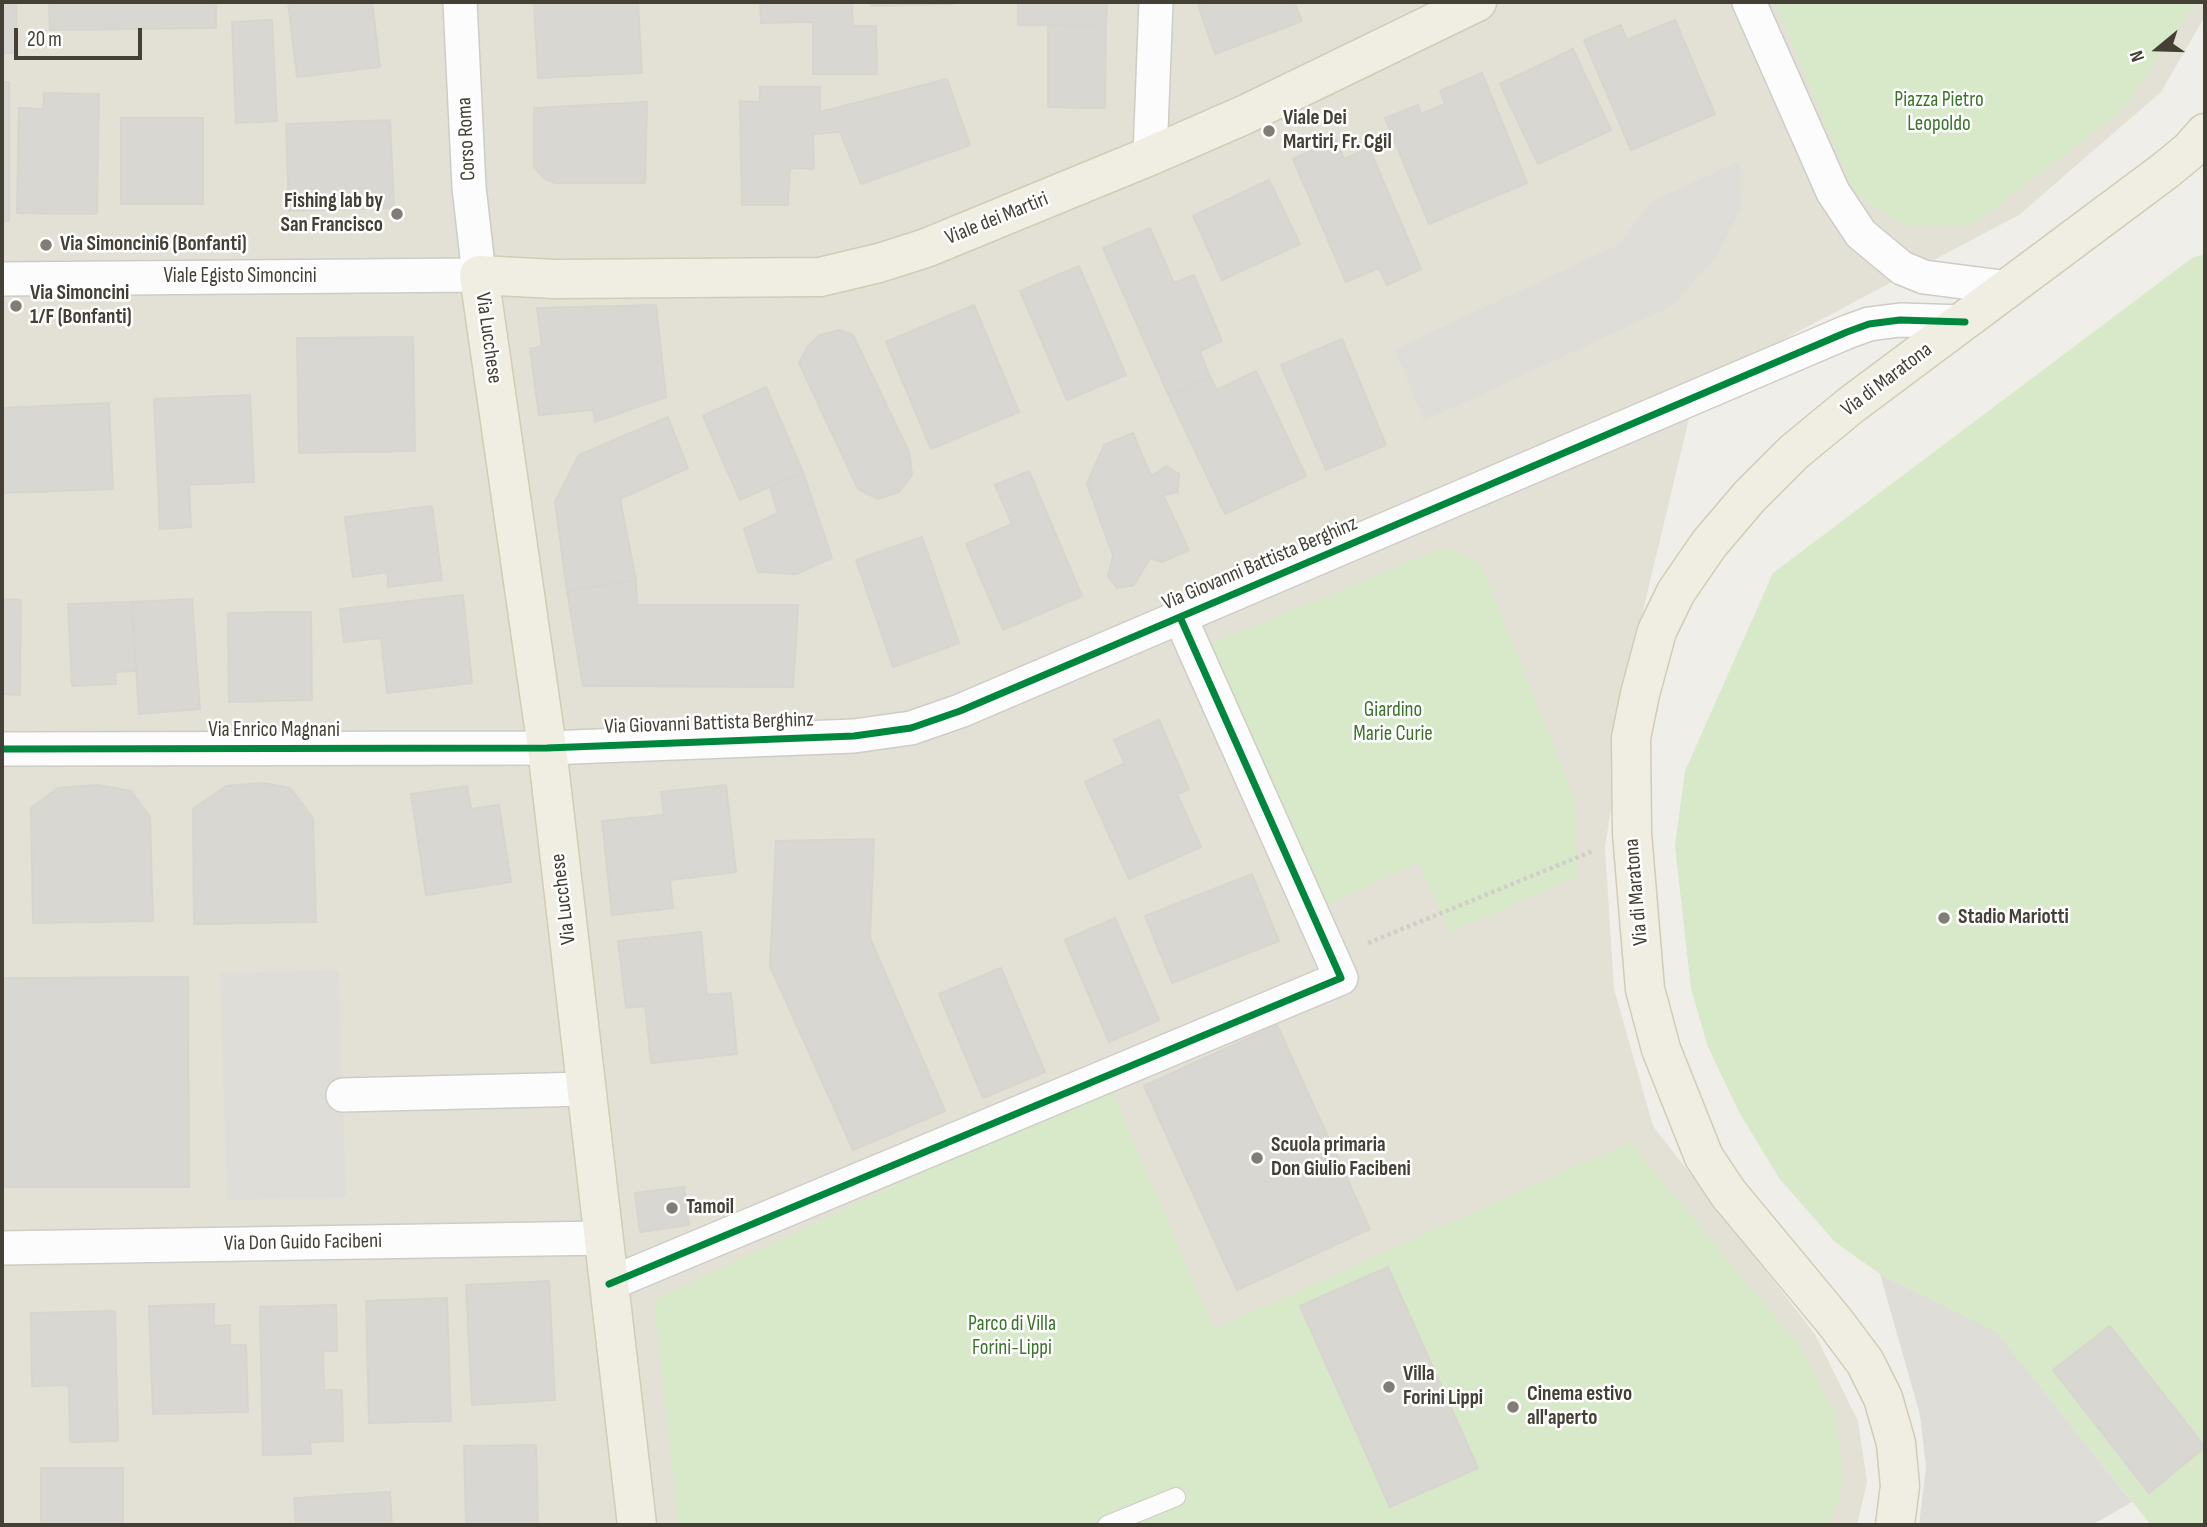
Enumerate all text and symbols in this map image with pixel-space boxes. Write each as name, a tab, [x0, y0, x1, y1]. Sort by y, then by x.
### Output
scale bar	[18, 14, 145, 58]
north arrow	[2123, 14, 2193, 84]
text: 20 m	[27, 27, 62, 52]
text: N	[2125, 47, 2150, 65]
park label: Piazza Pietro Leopoldo	[1894, 88, 1984, 138]
street label: Corso Roma	[452, 97, 482, 181]
place label: Viale Dei Martiri, Fr. Cgil	[1283, 106, 1392, 156]
marker: Viale Dei Martiri, Fr. Cgil	[1261, 123, 1277, 139]
street label: Viale dei Martiri	[942, 187, 1052, 251]
place label: Fishing lab by San Francisco	[280, 189, 383, 239]
marker: Fishing lab by San Francisco	[389, 206, 405, 222]
place label: Via Simoncini6 (Bonfanti)	[60, 232, 247, 258]
marker: Via Simoncini6 (Bonfanti)	[38, 237, 54, 253]
street label: Viale Egisto Simoncini	[163, 264, 317, 290]
place label: Via Simoncini 1/F (Bonfanti)	[30, 281, 132, 331]
street label: Via Lucchese	[469, 291, 507, 385]
marker: Via Simoncini 1/F (Bonfanti)	[8, 298, 24, 314]
street label: Via di Maratona	[1837, 338, 1937, 422]
street label: Via Giovanni Battista Berghinz	[1159, 511, 1361, 617]
park label: Giardino Marie Curie	[1353, 698, 1433, 748]
street label: Via Giovanni Battista Berghinz	[604, 708, 814, 740]
street label: Via Enrico Magnani	[208, 718, 340, 744]
street label: Via di Maratona	[1620, 838, 1654, 946]
street label: Via Lucchese	[546, 852, 582, 946]
place label: Stadio Mariotti	[1958, 905, 2069, 931]
marker: Stadio Mariotti	[1936, 910, 1952, 926]
place label: Scuola primaria Don Giulio Facibeni	[1271, 1133, 1411, 1183]
marker: Scuola primaria Don Giulio Facibeni	[1249, 1150, 1265, 1166]
place label: Tamoil	[686, 1195, 734, 1221]
marker: Tamoil	[664, 1200, 680, 1216]
street label: Via Don Guido Facibeni	[224, 1229, 382, 1257]
park label: Parco di Villa Forini-Lippi	[968, 1312, 1056, 1362]
place label: Villa Forini Lippi	[1403, 1362, 1483, 1412]
marker: Villa Forini Lippi	[1381, 1379, 1397, 1395]
place label: Cinema estivo all'aperto	[1527, 1382, 1632, 1432]
marker: Cinema estivo all'aperto	[1505, 1399, 1521, 1415]

